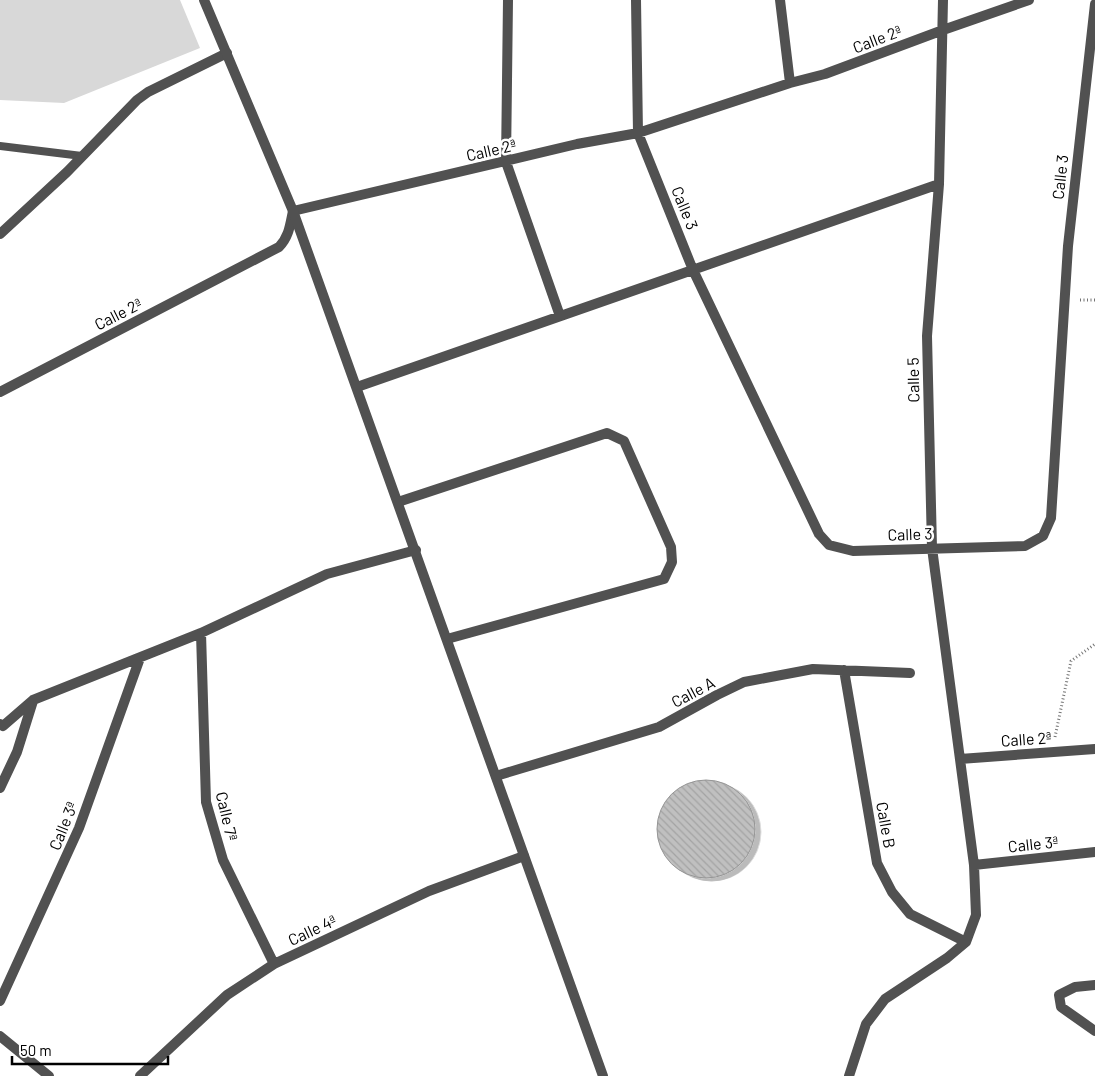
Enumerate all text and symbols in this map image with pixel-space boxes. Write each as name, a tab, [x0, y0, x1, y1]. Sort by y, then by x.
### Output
street label: Calle 2ª	[850, 21, 904, 56]
street label: Calle 2ª	[464, 135, 518, 164]
street label: Calle 3	[1048, 154, 1071, 200]
street label: Calle 3	[668, 183, 703, 232]
street label: Calle 2ª	[91, 294, 145, 334]
street label: Calle 5	[903, 357, 922, 403]
street label: Calle 3	[887, 523, 933, 544]
street label: Calle A	[668, 672, 718, 711]
street label: Calle 2ª	[1000, 727, 1052, 750]
street label: Calle 7ª	[213, 790, 242, 842]
street label: Calle 3ª	[44, 799, 81, 853]
street label: Calle B	[873, 800, 900, 850]
street label: Calle 3ª	[1007, 831, 1059, 856]
street label: Calle 4ª	[285, 910, 339, 949]
scale bar	[12, 1034, 169, 1066]
text: 50 m	[20, 1041, 52, 1059]

